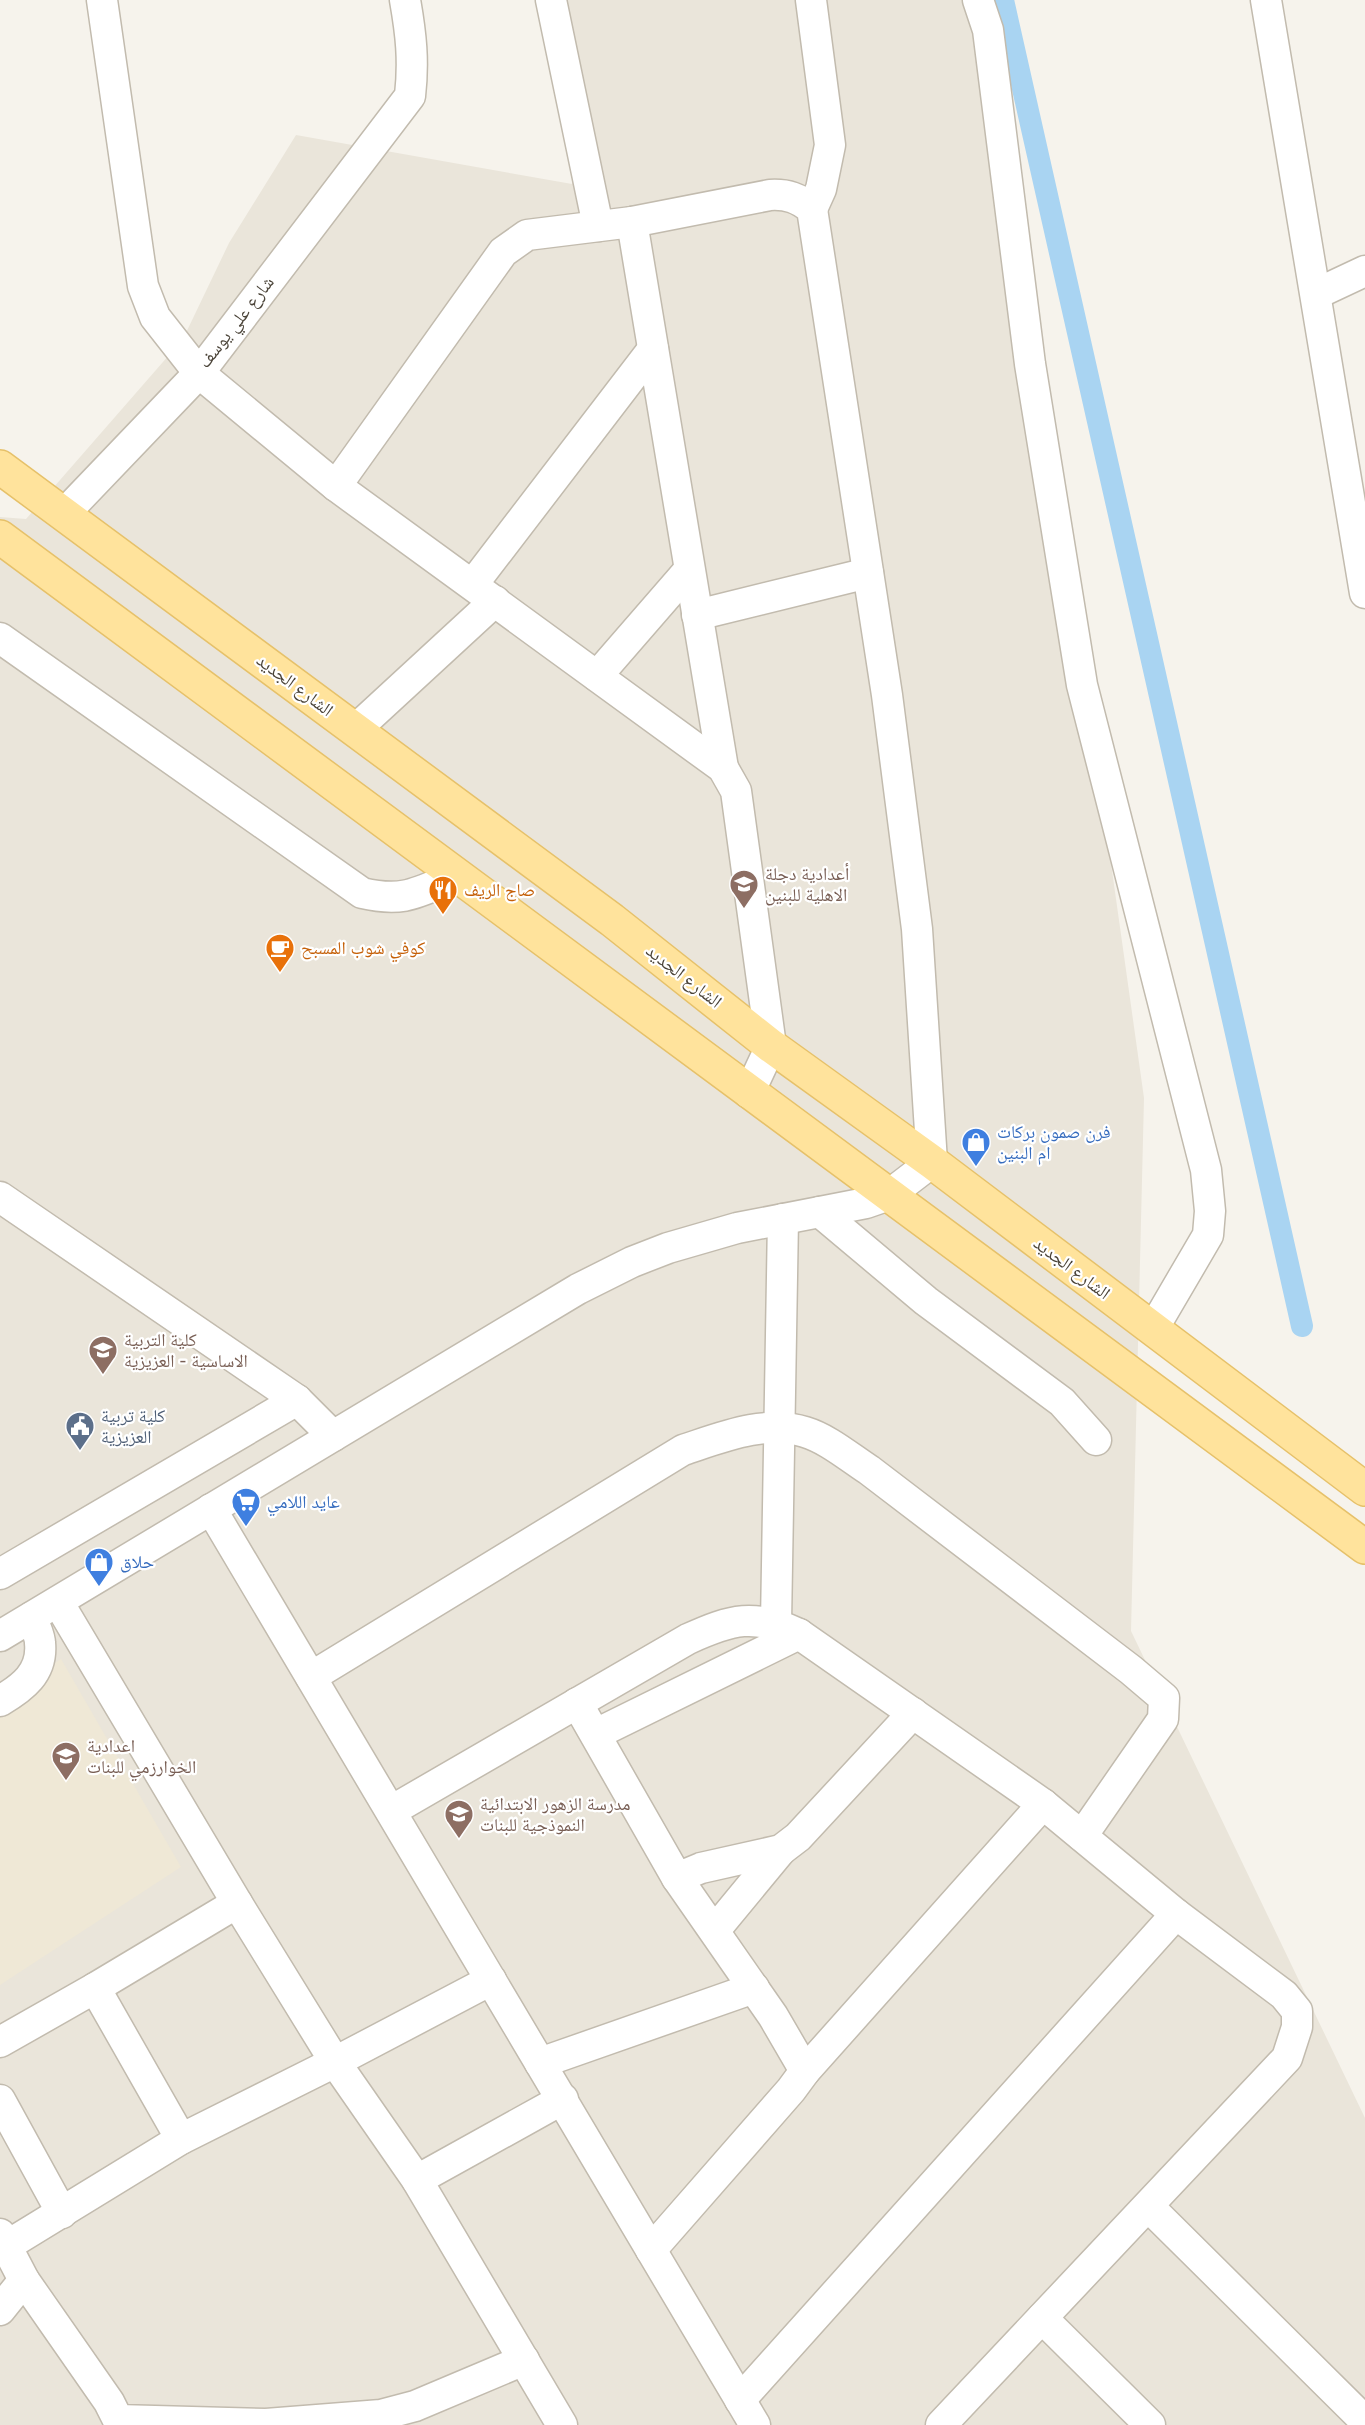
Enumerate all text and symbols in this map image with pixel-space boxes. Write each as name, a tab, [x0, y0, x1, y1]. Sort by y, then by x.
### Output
street label: شارع علي يوسف	[193, 272, 282, 375]
street label: الشارع الجديد	[252, 649, 338, 721]
place label: أعدادية دجلة الاهلية للبنين	[765, 863, 849, 906]
school or university icon: أعدادية دجلة الاهلية للبنين	[728, 868, 760, 910]
restaurant icon: صاج الريف	[427, 874, 459, 916]
place label: صاج الريف	[464, 879, 535, 902]
cafe icon: كوفي شوب المسبح	[264, 932, 296, 974]
place label: كوفي شوب المسبح	[301, 937, 426, 963]
street label: الشارع الجديد	[642, 939, 726, 1013]
place label: فرن صمون بركات ام البنين	[997, 1121, 1111, 1165]
shop icon: فرن صمون بركات ام البنين	[960, 1126, 992, 1168]
street label: الشارع الجديد	[1029, 1232, 1115, 1304]
place label: كلية التربية الاساسية - العزيزية	[124, 1329, 248, 1372]
school or university icon: كلية التربية الاساسية - العزيزية	[87, 1334, 119, 1376]
place label: كلية تربية العزيزية	[101, 1405, 166, 1448]
public building icon: كلية تربية العزيزية	[64, 1410, 96, 1452]
supermarket icon: عايد اللامي	[230, 1486, 262, 1528]
place label: عايد اللامي	[267, 1491, 340, 1517]
shop icon: حلاق	[83, 1546, 115, 1588]
place label: حلاق	[120, 1551, 154, 1573]
place label: اعدادية الخوارزمي للبنات	[87, 1735, 196, 1782]
school or university icon: اعدادية الخوارزمي للبنات	[50, 1740, 82, 1782]
place label: مدرسة الزهور الابتدائية النموذجية للبنات	[480, 1793, 631, 1836]
school or university icon: مدرسة الزهور الابتدائية النموذجية للبنات	[443, 1798, 475, 1840]

